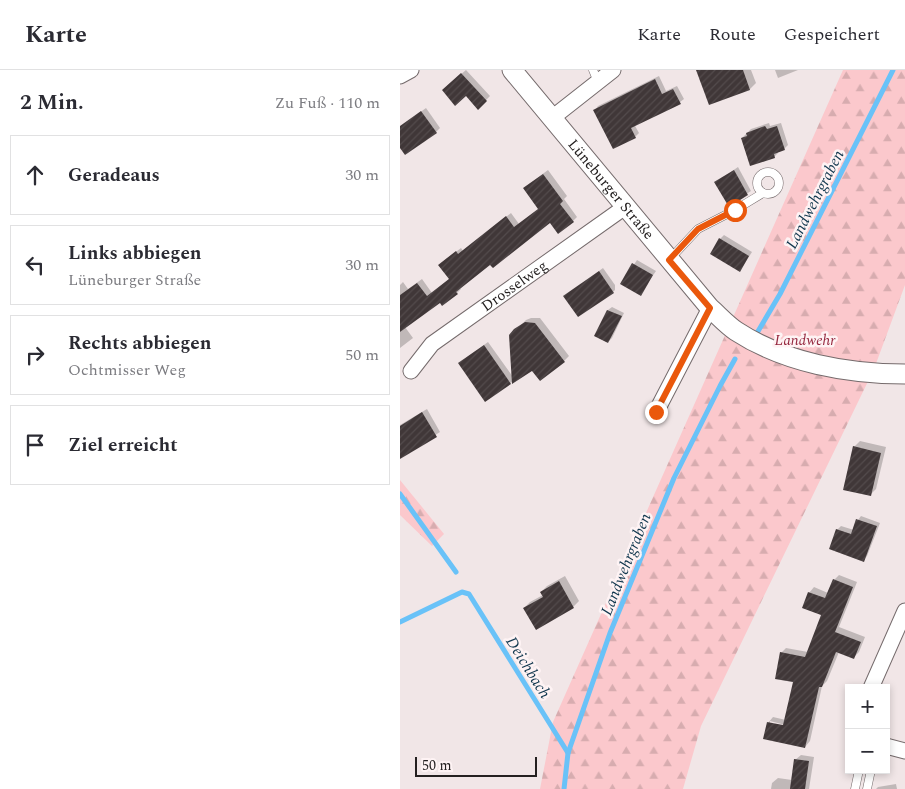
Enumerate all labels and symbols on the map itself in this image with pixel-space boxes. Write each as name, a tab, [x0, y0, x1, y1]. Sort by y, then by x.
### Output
street label: Lüneburger Straße	[562, 134, 660, 245]
water label: Landwehrgraben	[780, 145, 850, 253]
route start	[724, 199, 747, 222]
street label: Drosselweg	[476, 254, 553, 318]
park label: Landwehr	[774, 329, 836, 352]
route end	[645, 401, 668, 424]
water label: Landwehrgraben	[594, 509, 658, 619]
water label: Deichbach	[500, 632, 557, 703]
scale bar	[415, 754, 538, 777]

